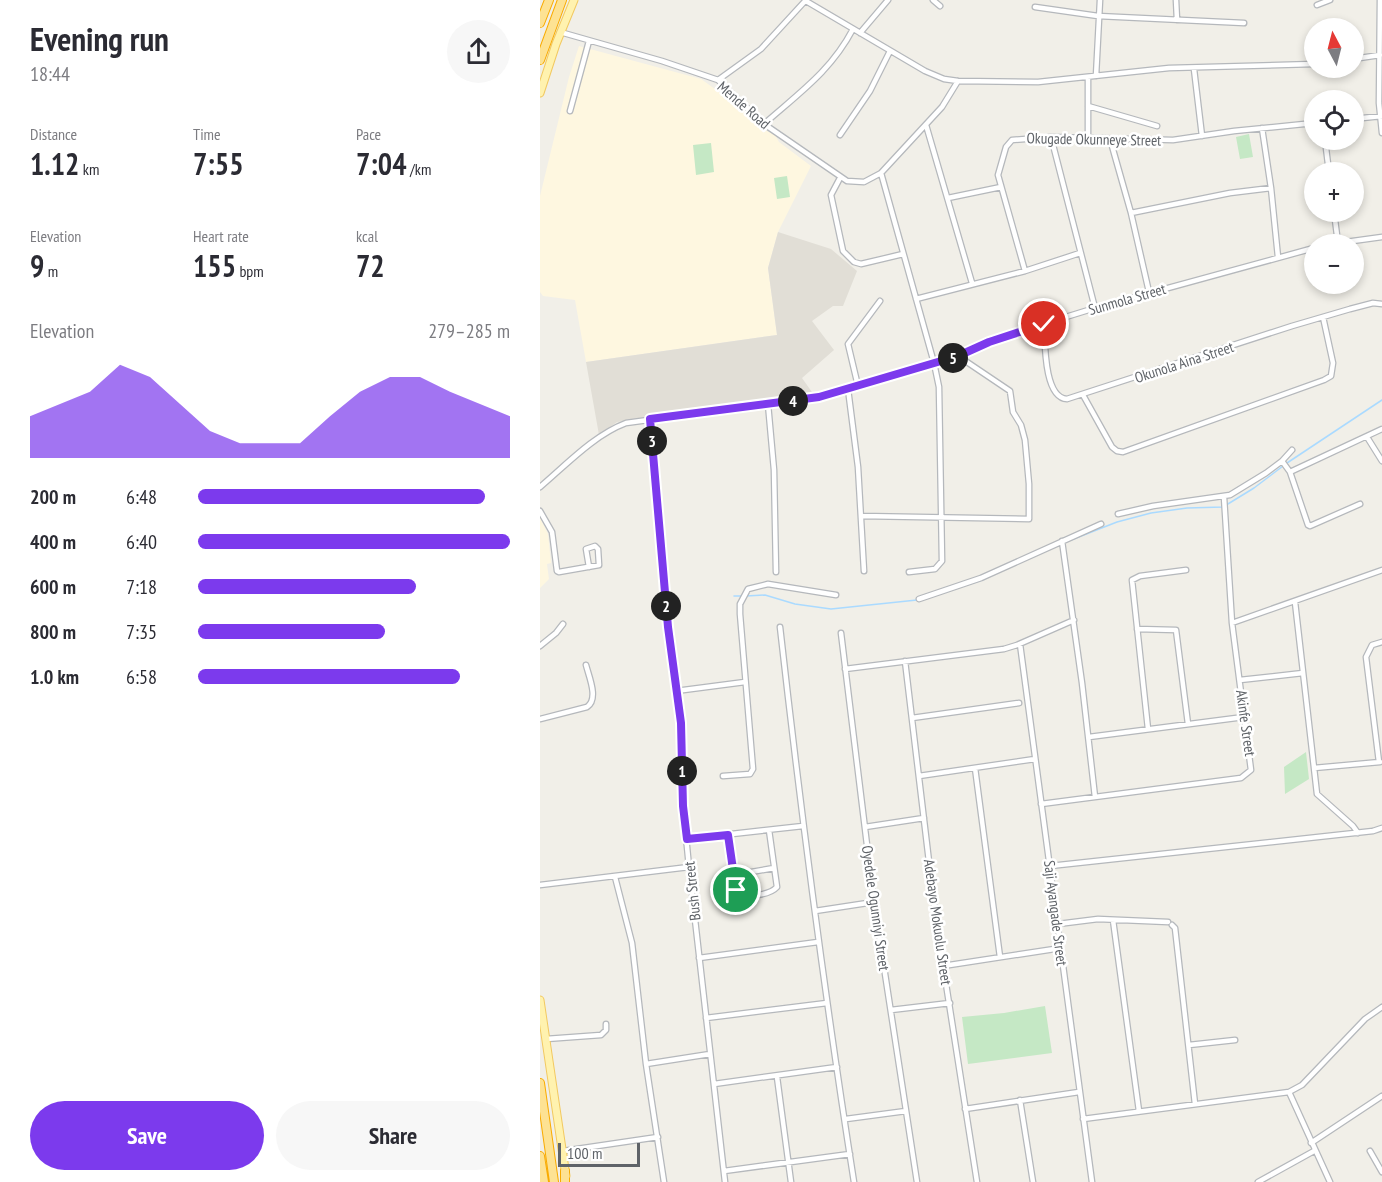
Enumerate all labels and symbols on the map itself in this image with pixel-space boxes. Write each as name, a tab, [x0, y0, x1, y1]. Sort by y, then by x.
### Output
north arrow	[1304, 18, 1364, 78]
street label: Mende Road	[714, 77, 774, 133]
street label: Okugade Okunneye Street	[1027, 128, 1161, 150]
street label: Sunmola Street	[1086, 279, 1168, 319]
pin	[1018, 298, 1069, 349]
street label: Okunola Aina Street	[1132, 337, 1236, 387]
pin: 5	[938, 343, 968, 373]
pin: 4	[778, 386, 808, 416]
pin: 3	[637, 426, 667, 456]
pin: 2	[651, 591, 681, 621]
street label: Akinfe Street	[1232, 689, 1260, 757]
pin: 1	[667, 756, 697, 786]
street label: Oyedele Ogunniyi Street	[858, 844, 894, 972]
street label: Adebayo Mokuolu Street	[920, 858, 956, 986]
street label: Saji Ayangade Street	[1040, 859, 1072, 967]
street label: Bush Street	[679, 860, 705, 922]
pin	[710, 864, 761, 915]
scale bar	[558, 1140, 640, 1168]

